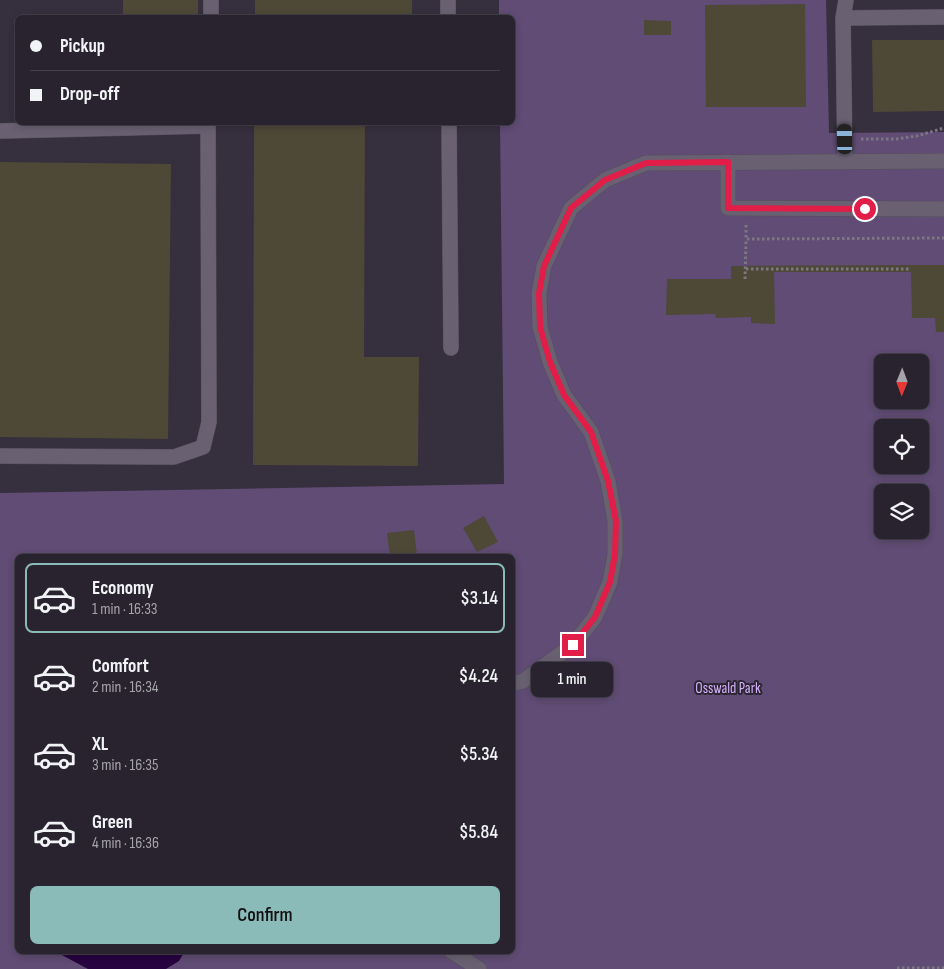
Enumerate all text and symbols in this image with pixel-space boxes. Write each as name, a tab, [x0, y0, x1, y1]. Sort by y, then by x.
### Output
text: Pickup	[60, 35, 105, 58]
text: Drop-off	[60, 83, 120, 106]
car	[837, 124, 852, 154]
route start	[854, 198, 876, 220]
north arrow	[874, 354, 929, 409]
map controls	[874, 354, 929, 539]
button: locate	[874, 419, 929, 474]
button: layers	[874, 484, 929, 539]
icon: car	[32, 576, 77, 621]
text: Economy	[92, 577, 154, 600]
text: $3.14	[460, 587, 498, 610]
text: 1 min · 16:33	[92, 600, 158, 619]
route end	[562, 634, 584, 656]
icon: car	[32, 654, 77, 699]
text: Comfort	[92, 655, 149, 678]
callout: 1 min	[532, 662, 614, 698]
text: $4.24	[459, 665, 498, 688]
text: 1 min	[557, 670, 587, 689]
text: 2 min · 16:34	[92, 678, 159, 697]
park label: Osswald Park	[695, 679, 761, 698]
icon: car	[32, 732, 77, 777]
text: XL	[92, 733, 108, 756]
text: $5.34	[460, 743, 498, 766]
text: 3 min · 16:35	[92, 756, 158, 775]
icon: car	[32, 810, 77, 855]
text: Green	[92, 811, 132, 834]
text: $5.84	[459, 821, 498, 844]
text: 4 min · 16:36	[92, 834, 159, 853]
button: Confirm	[30, 886, 500, 944]

